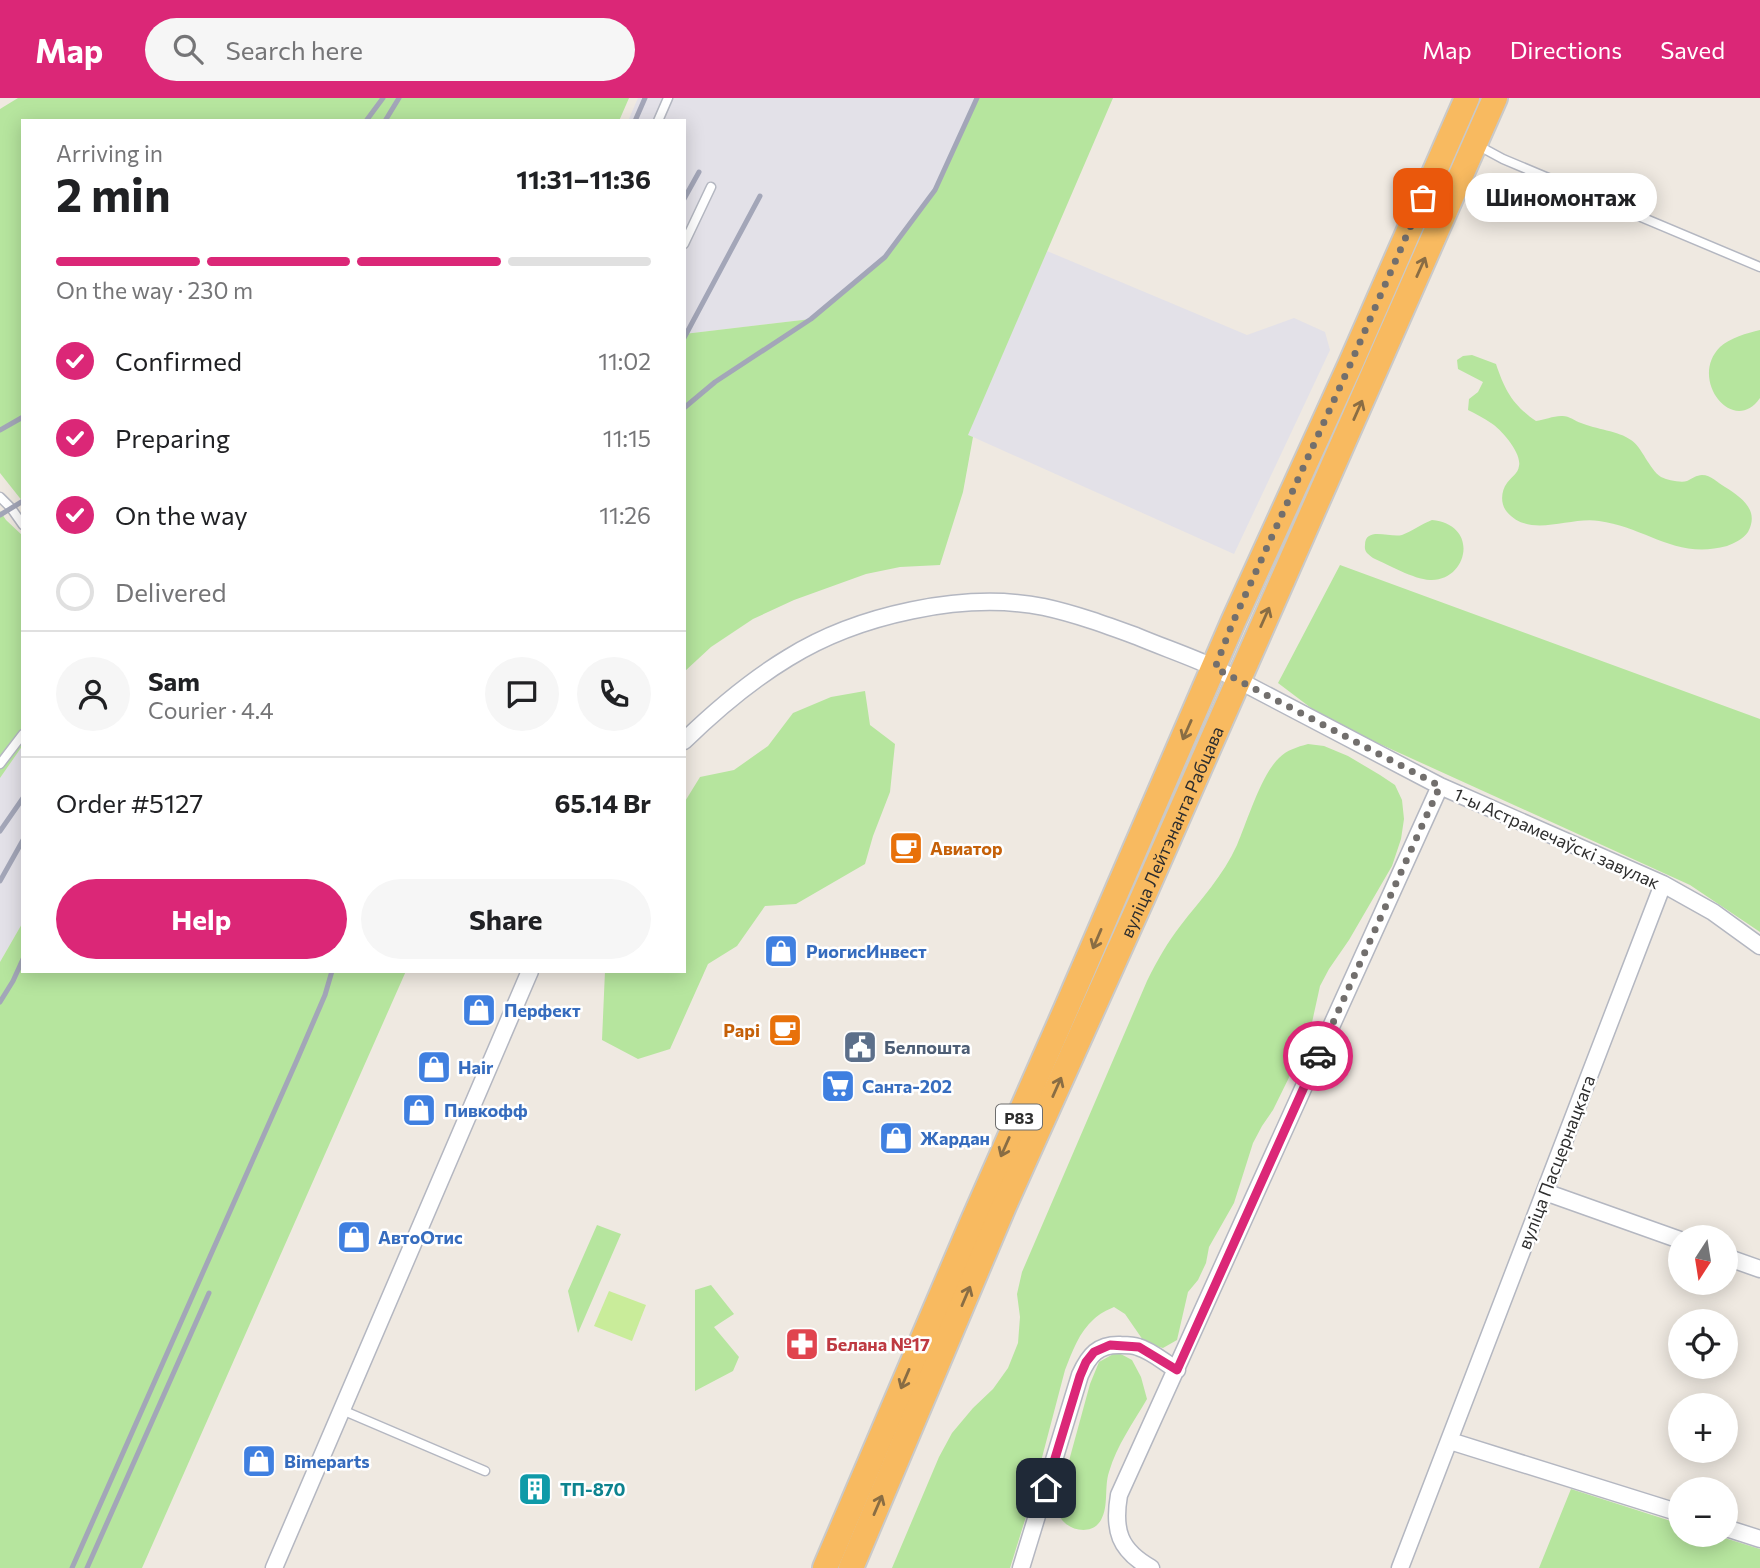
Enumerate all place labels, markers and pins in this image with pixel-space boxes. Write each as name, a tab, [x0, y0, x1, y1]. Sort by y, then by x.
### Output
pin	[1393, 168, 1453, 228]
callout: Шиномонтаж	[1465, 174, 1658, 222]
cafe icon: Авиатор	[887, 829, 925, 867]
place label: Авиатор	[930, 837, 1003, 859]
shop icon: РиогисИнвест	[762, 932, 800, 970]
place label: РиогисИнвест	[806, 940, 927, 962]
shop icon: Перфект	[460, 991, 498, 1029]
place label: Перфект	[504, 999, 581, 1021]
cafe icon: Papi	[766, 1011, 804, 1049]
place label: Papi	[723, 1019, 760, 1041]
public building icon: Белпошта	[841, 1028, 879, 1066]
place label: Белпошта	[884, 1036, 970, 1058]
shop icon: Hair	[415, 1048, 453, 1086]
place label: Hair	[458, 1056, 494, 1078]
supermarket icon: Санта-202	[819, 1067, 857, 1105]
place label: Санта-202	[862, 1075, 952, 1097]
shop icon: Пивкофф	[400, 1091, 438, 1129]
place label: Пивкофф	[444, 1099, 528, 1121]
shop icon: Жардан	[877, 1119, 915, 1157]
place label: Жардан	[920, 1127, 990, 1149]
shop icon: АвтоОтис	[335, 1218, 373, 1256]
place label: АвтоОтис	[378, 1226, 463, 1248]
pharmacy icon: Белана №17	[783, 1325, 821, 1363]
place label: Белана №17	[826, 1333, 930, 1355]
shop icon: Bimeparts	[240, 1442, 278, 1480]
place label: Bimeparts	[284, 1450, 370, 1472]
pin	[1016, 1458, 1076, 1518]
building icon: ТП-870	[516, 1470, 554, 1508]
place label: ТП-870	[560, 1478, 625, 1500]

